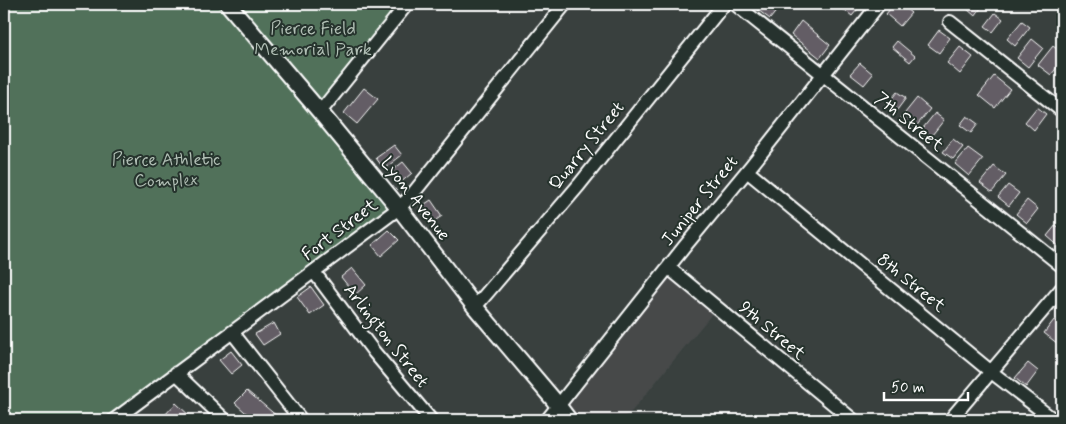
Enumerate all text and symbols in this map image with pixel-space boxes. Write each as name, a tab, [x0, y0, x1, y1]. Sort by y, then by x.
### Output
park label: Pierce Field Memorial Park	[254, 17, 372, 62]
street label: 7th Street	[869, 87, 949, 158]
street label: Quarry Street	[544, 96, 630, 195]
park label: Pierce Athletic Complex	[112, 148, 220, 193]
street label: Juniper Street	[656, 151, 744, 251]
street label: Lyon Avenue	[375, 152, 455, 246]
street label: Fort Street	[297, 193, 383, 267]
street label: 8th Street	[872, 248, 951, 318]
street label: Arlington Street	[336, 279, 434, 394]
street label: 9th Street	[733, 296, 811, 366]
scale bar	[884, 369, 967, 401]
text: 50 m	[891, 378, 925, 398]

